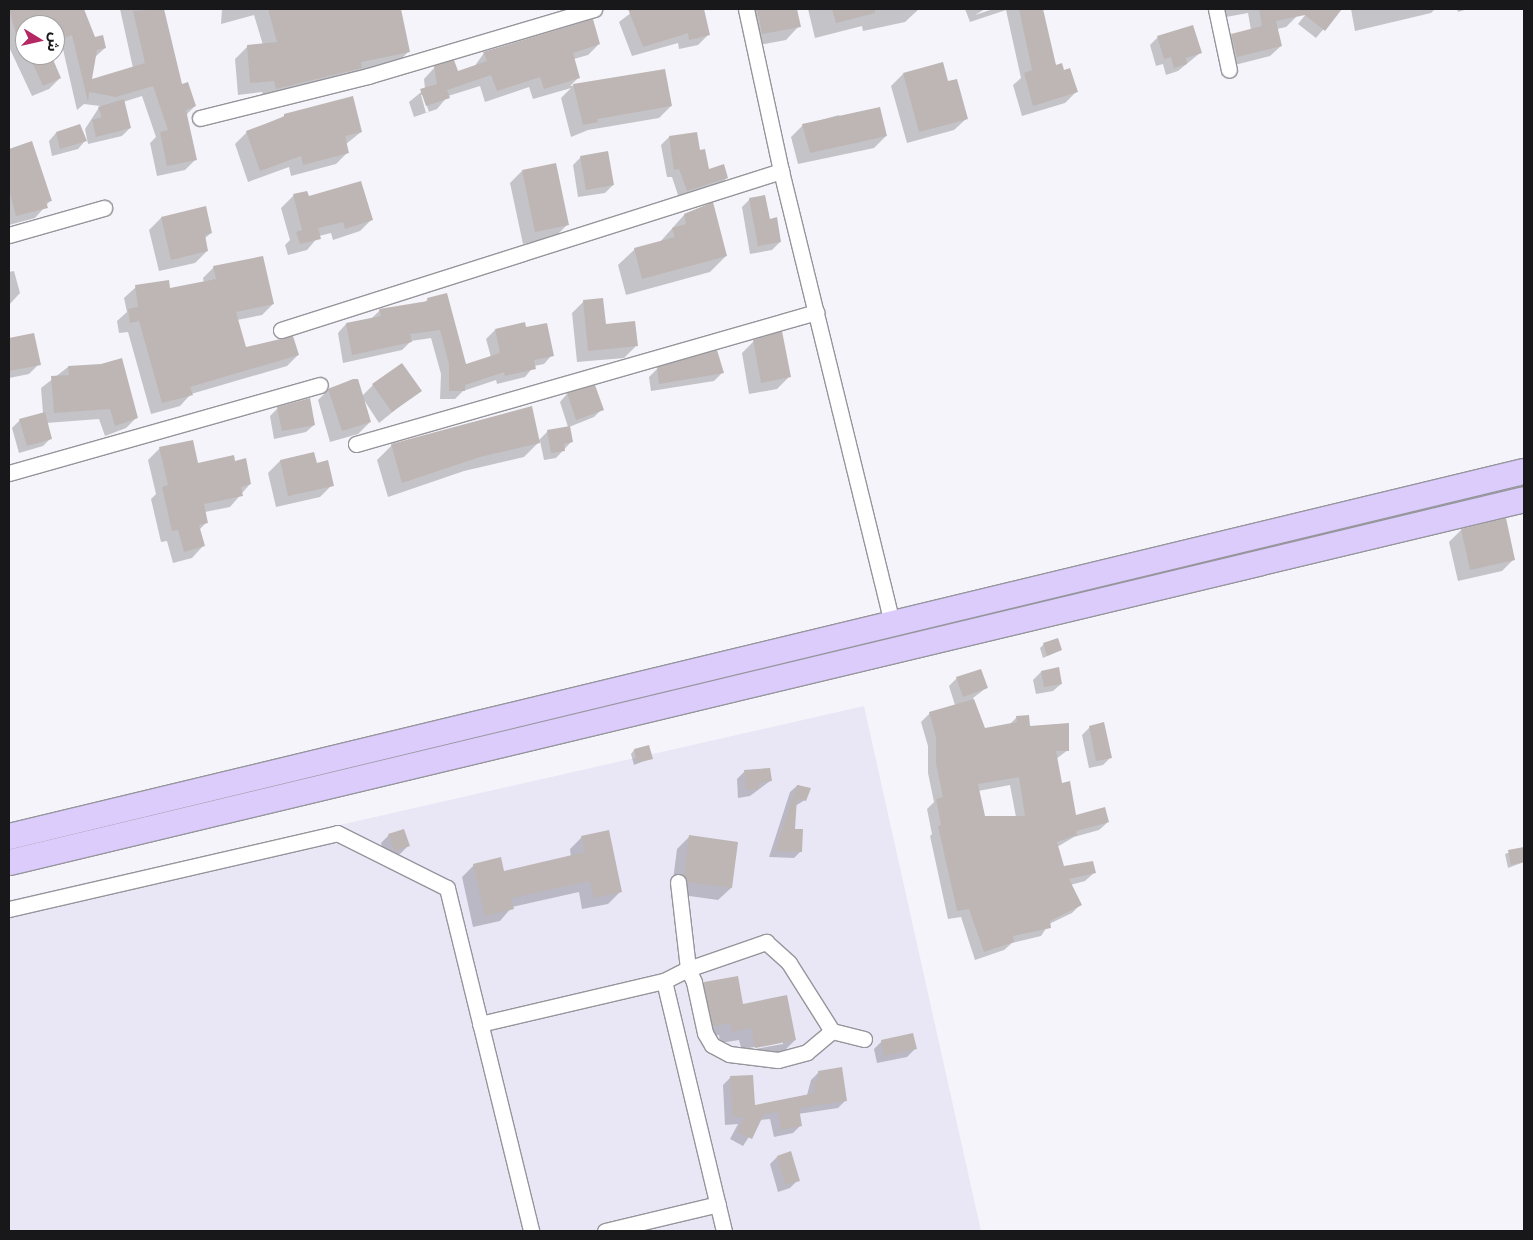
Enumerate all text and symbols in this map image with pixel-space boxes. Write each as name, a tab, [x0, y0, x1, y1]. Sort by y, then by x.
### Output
north arrow	[15, 15, 65, 65]
text: ش	[43, 31, 65, 53]

